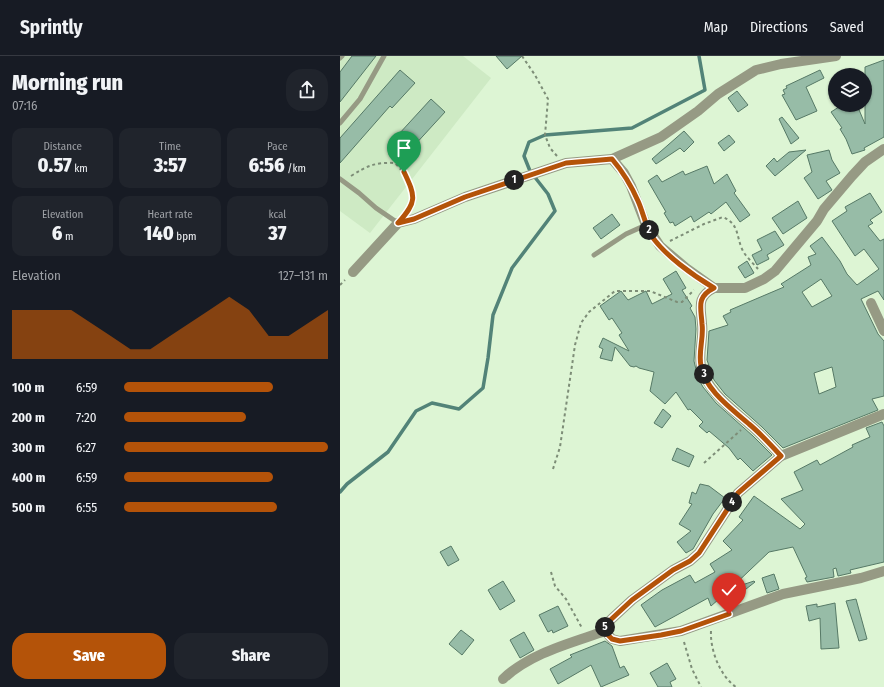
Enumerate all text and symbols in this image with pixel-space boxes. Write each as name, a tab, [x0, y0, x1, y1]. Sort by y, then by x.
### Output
text: Sprintly	[20, 16, 83, 39]
text: Map	[704, 19, 728, 36]
text: Directions	[750, 19, 808, 36]
text: Saved	[830, 19, 864, 36]
map controls	[828, 68, 872, 112]
button: layers	[828, 68, 872, 112]
text: Morning run	[12, 69, 123, 96]
button: share	[286, 69, 328, 111]
text: 07:16	[12, 98, 38, 113]
pin	[387, 131, 421, 172]
icon: arrive	[393, 137, 415, 159]
text: Distance	[43, 140, 82, 153]
text: Time	[159, 140, 181, 153]
text: Pace	[267, 140, 288, 153]
text: 0.57	[38, 153, 72, 177]
text: 3:57	[154, 153, 186, 177]
text: 6:56	[249, 153, 285, 177]
text: km	[72, 162, 88, 175]
text: /km	[285, 162, 306, 175]
pin: 1	[504, 170, 524, 190]
text: 1	[512, 173, 516, 186]
text: Elevation	[42, 208, 83, 221]
text: Heart rate	[147, 208, 193, 221]
text: kcal	[268, 208, 286, 221]
pin: 2	[639, 220, 659, 240]
text: 6	[52, 221, 62, 245]
text: 140	[144, 221, 174, 245]
text: 37	[268, 221, 286, 245]
text: 2	[646, 223, 652, 236]
text: m	[62, 230, 74, 243]
text: bpm	[174, 230, 196, 243]
text: Elevation	[12, 268, 61, 283]
text: 127–131 m	[278, 268, 328, 283]
pin: 3	[694, 364, 714, 384]
text: 3	[701, 367, 707, 380]
text: 100 m	[12, 380, 44, 395]
text: 6:59	[76, 380, 97, 395]
text: 200 m	[12, 410, 45, 425]
text: 7:20	[76, 410, 97, 425]
text: 300 m	[12, 440, 45, 455]
text: 6:27	[76, 440, 96, 455]
text: 400 m	[12, 470, 46, 485]
text: 6:59	[76, 470, 97, 485]
pin: 4	[722, 492, 742, 512]
text: 4	[729, 495, 735, 508]
text: 500 m	[12, 500, 45, 515]
text: 6:55	[76, 500, 97, 515]
pin	[712, 573, 746, 614]
icon: check	[718, 579, 740, 601]
pin: 5	[595, 617, 615, 637]
text: 5	[602, 620, 608, 633]
button: Save	[12, 633, 166, 679]
button: Share	[174, 633, 328, 679]

